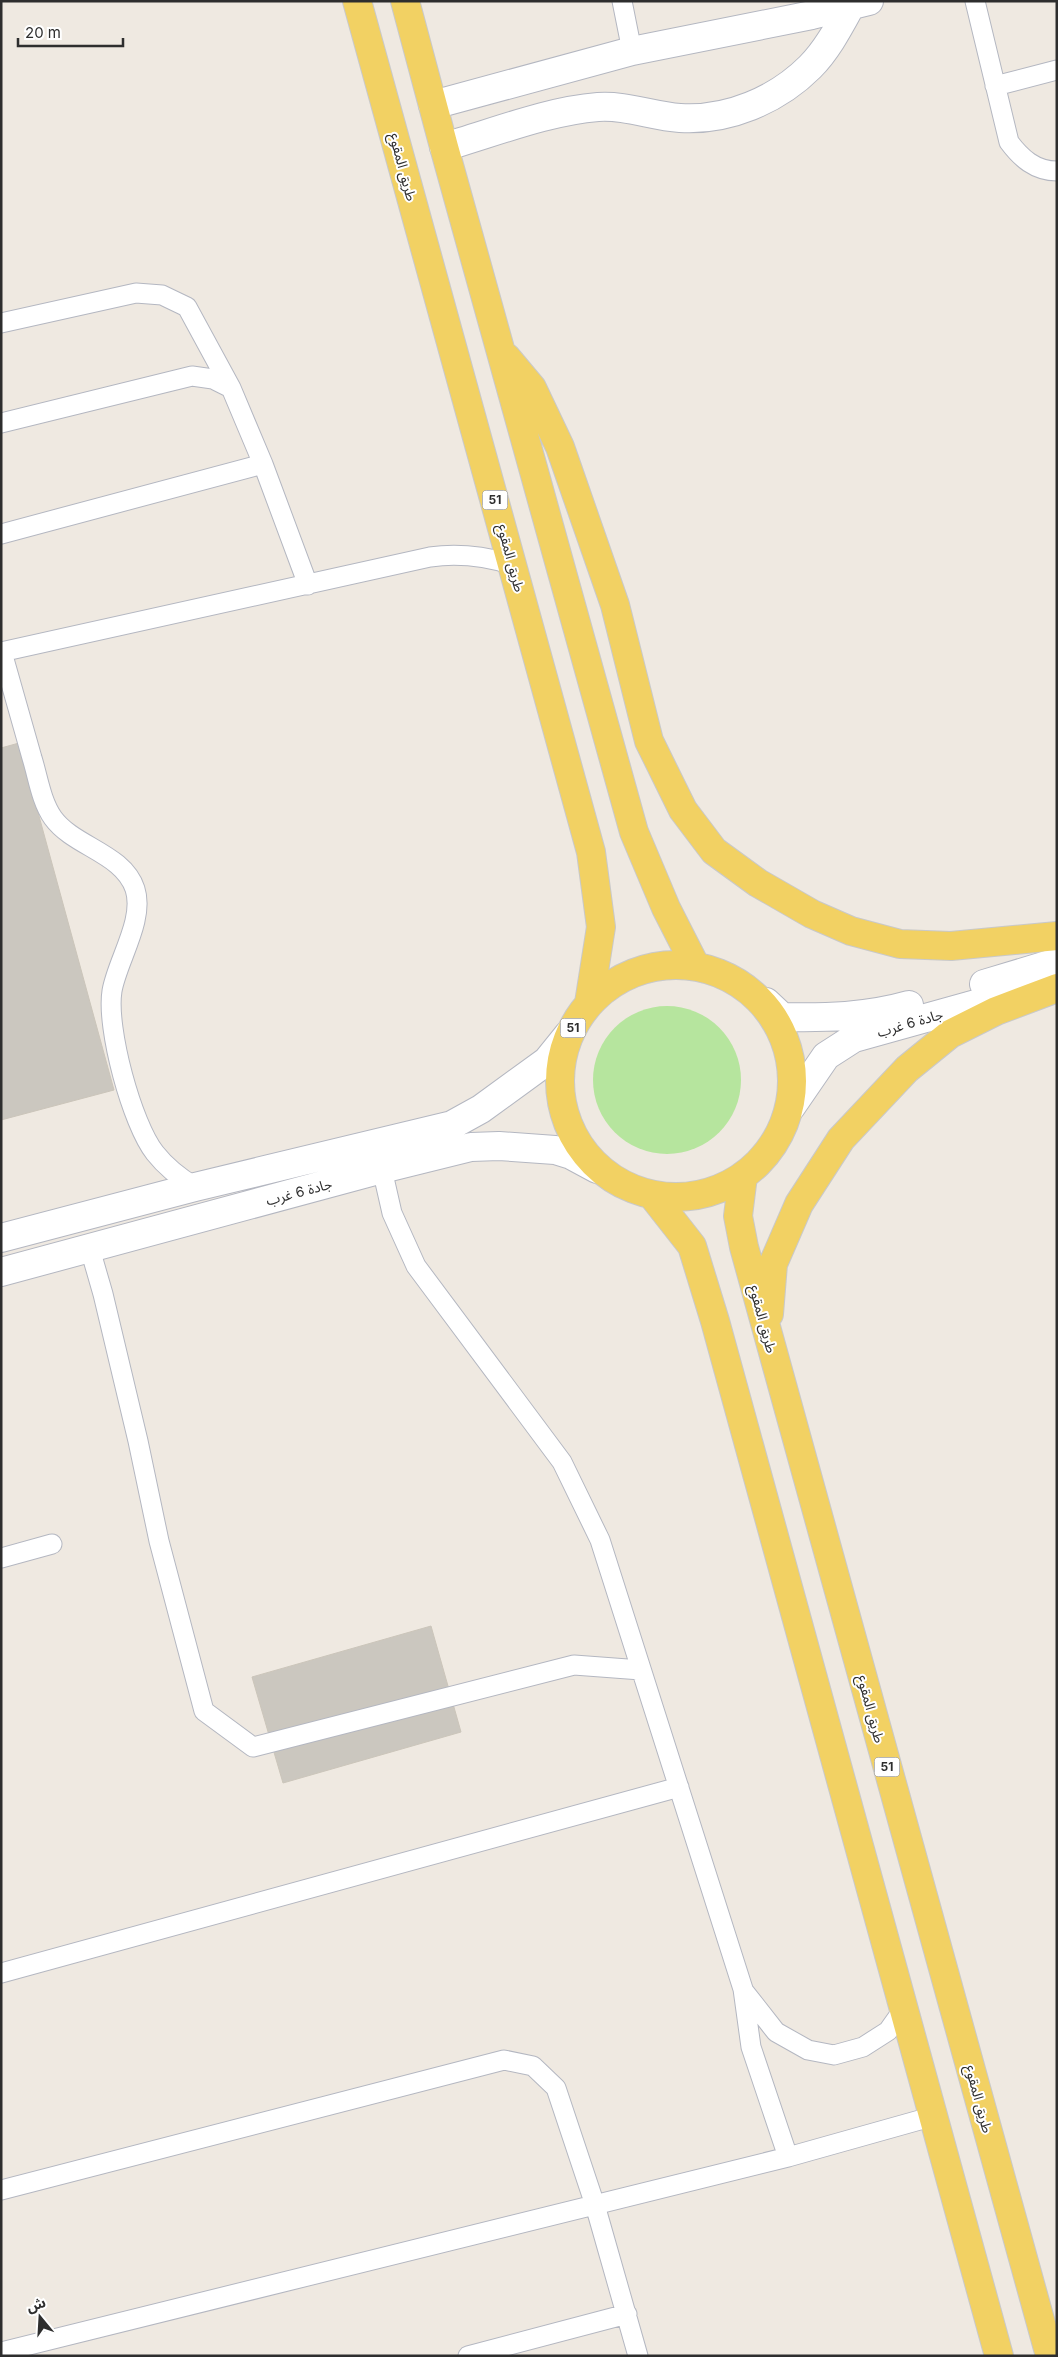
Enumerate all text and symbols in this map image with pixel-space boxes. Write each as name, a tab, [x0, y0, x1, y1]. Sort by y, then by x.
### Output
scale bar	[18, 15, 122, 47]
text: 20 m	[25, 23, 61, 42]
street label: طريق المقوع	[383, 131, 421, 204]
road number: 51	[482, 490, 508, 510]
street label: طريق المقوع	[491, 522, 529, 595]
street label: جادة 6 غرب	[875, 1005, 945, 1041]
road number: 51	[560, 1018, 586, 1038]
street label: جادة 6 غرب	[264, 1175, 334, 1209]
street label: طريق المقوع	[743, 1283, 781, 1356]
street label: طريق المقوع	[851, 1673, 889, 1746]
road number: 51	[874, 1758, 900, 1776]
street label: طريق المقوع	[959, 2063, 997, 2136]
north arrow	[15, 2292, 65, 2342]
text: ش	[24, 2293, 48, 2315]

